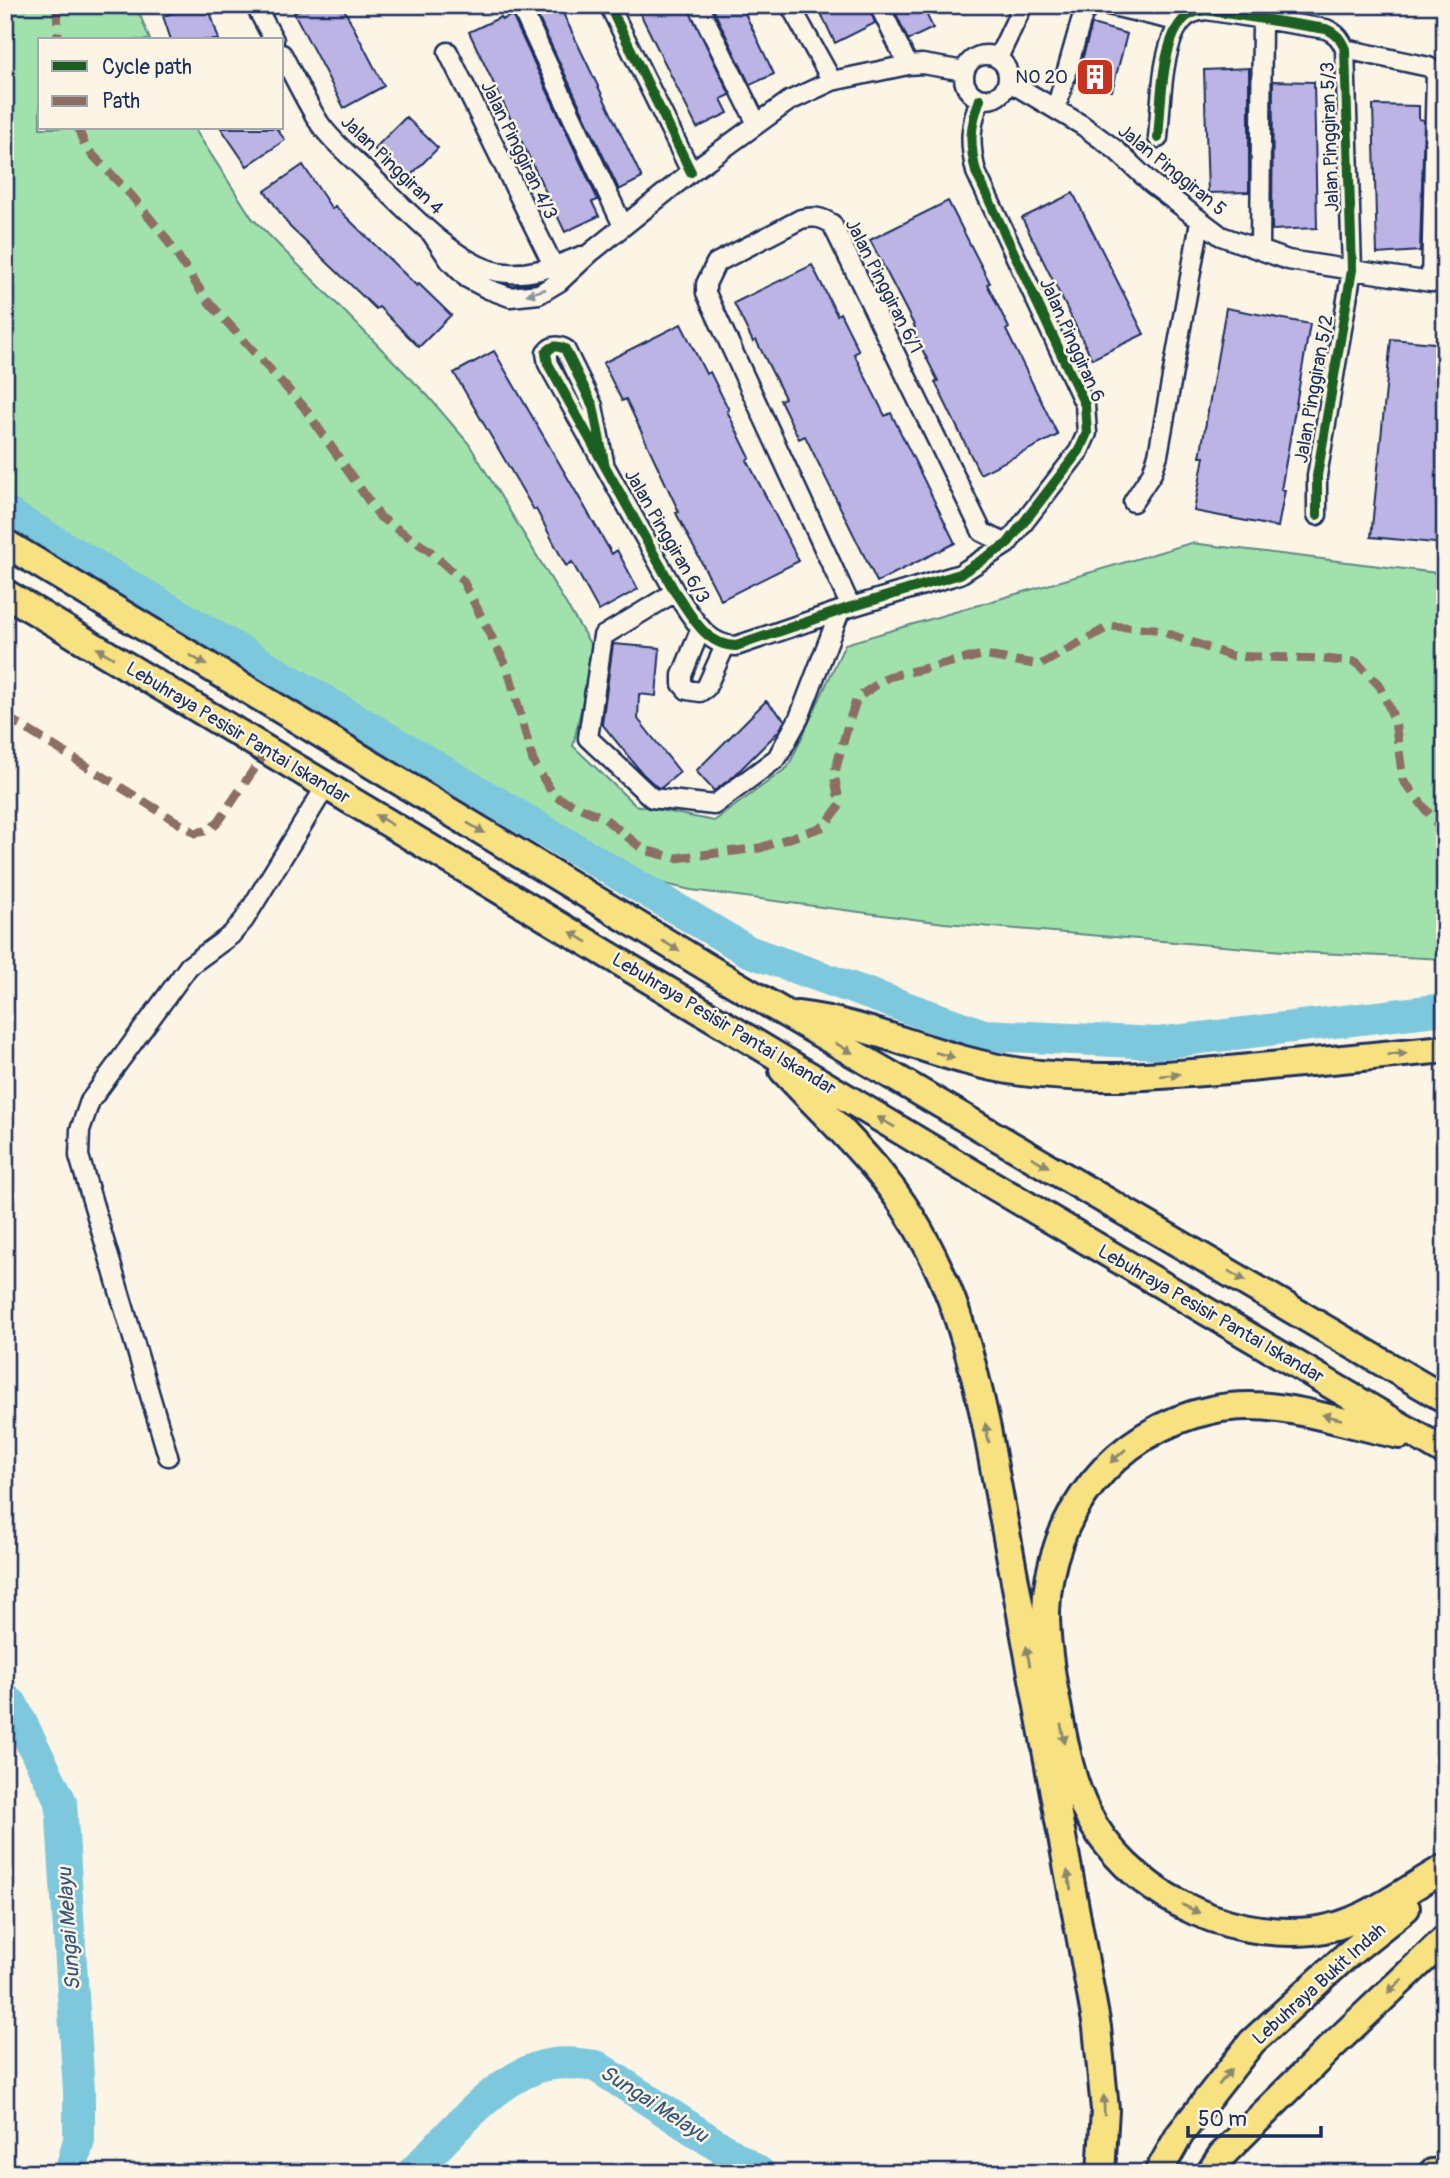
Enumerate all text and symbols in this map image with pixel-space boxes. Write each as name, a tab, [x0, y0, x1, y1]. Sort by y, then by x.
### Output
legend	[38, 38, 284, 130]
text: Cycle path	[102, 54, 192, 81]
building icon: NO 20	[1074, 56, 1116, 98]
street label: Jalan Pinggiran 5/3	[1315, 62, 1345, 212]
place label: NO 20	[1015, 65, 1068, 89]
street label: Jalan Pinggiran 4/3	[475, 77, 563, 223]
text: Path	[102, 88, 140, 115]
street label: Jalan Pinggiran 4	[336, 110, 448, 220]
street label: Jalan Pinggiran 5	[1113, 119, 1231, 221]
street label: Jalan Pinggiran 6/1	[840, 215, 928, 357]
street label: Jalan Pinggiran 6	[1034, 274, 1110, 406]
one-way arrow	[525, 287, 547, 298]
street label: Jalan Pinggiran 5/2	[1289, 313, 1339, 465]
street label: Jalan Pinggiran 6/3	[619, 465, 715, 607]
one-way arrow	[95, 646, 114, 659]
one-way arrow	[188, 653, 207, 666]
street label: Lebuhraya Pesisir Pantai Iskandar	[122, 656, 355, 810]
one-way arrow	[374, 814, 393, 826]
one-way arrow	[467, 822, 486, 834]
one-way arrow	[569, 931, 588, 943]
one-way arrow	[661, 939, 681, 952]
street label: Lebuhraya Pesisir Pantai Iskandar	[608, 947, 841, 1101]
one-way arrow	[834, 1042, 853, 1054]
one-way arrow	[1386, 1048, 1408, 1059]
one-way arrow	[934, 1050, 956, 1061]
one-way arrow	[1159, 1069, 1181, 1080]
one-way arrow	[877, 1115, 896, 1128]
one-way arrow	[1031, 1156, 1050, 1168]
street label: Lebuhraya Pesisir Pantai Iskandar	[1094, 1239, 1329, 1389]
one-way arrow	[1228, 1270, 1247, 1283]
one-way arrow	[1321, 1411, 1343, 1422]
one-way arrow	[981, 1422, 992, 1444]
one-way arrow	[1109, 1448, 1127, 1464]
one-way arrow	[1022, 1645, 1033, 1667]
one-way arrow	[1057, 1723, 1068, 1745]
water label: Sungai Melayu	[51, 1865, 87, 1991]
one-way arrow	[1064, 1869, 1075, 1891]
one-way arrow	[1181, 1903, 1201, 1914]
street label: Lebuhraya Bukit Indah	[1247, 1918, 1391, 2050]
one-way arrow	[1387, 1977, 1404, 1993]
water label: Sungai Melayu	[595, 2059, 714, 2150]
one-way arrow	[1217, 2068, 1232, 2086]
one-way arrow	[1099, 2093, 1110, 2115]
scale bar	[1188, 2094, 1320, 2138]
text: 50 m	[1198, 2106, 1247, 2133]

